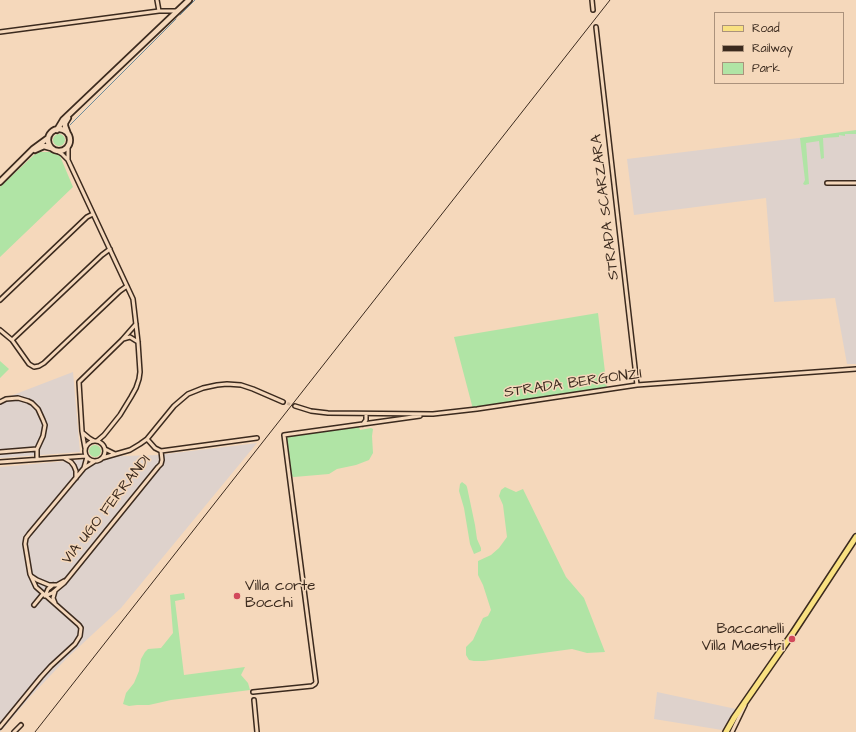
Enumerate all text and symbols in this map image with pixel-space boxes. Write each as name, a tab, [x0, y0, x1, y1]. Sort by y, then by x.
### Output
legend	[714, 12, 844, 84]
text: Road	[752, 20, 780, 37]
text: Railway	[752, 40, 793, 57]
text: Park	[752, 60, 780, 77]
street label: STRADA SCARZARA	[588, 133, 624, 281]
street label: STRADA BERGONZI	[503, 365, 643, 403]
street label: VIA UGO FERRANDI	[59, 452, 155, 568]
place label: Villa corte Bocchi	[245, 578, 315, 613]
marker: Villa corte Bocchi	[232, 591, 242, 601]
place label: Baccanelli Villa Maestri	[702, 621, 784, 656]
marker: Baccanelli Villa Maestri	[787, 634, 797, 644]

